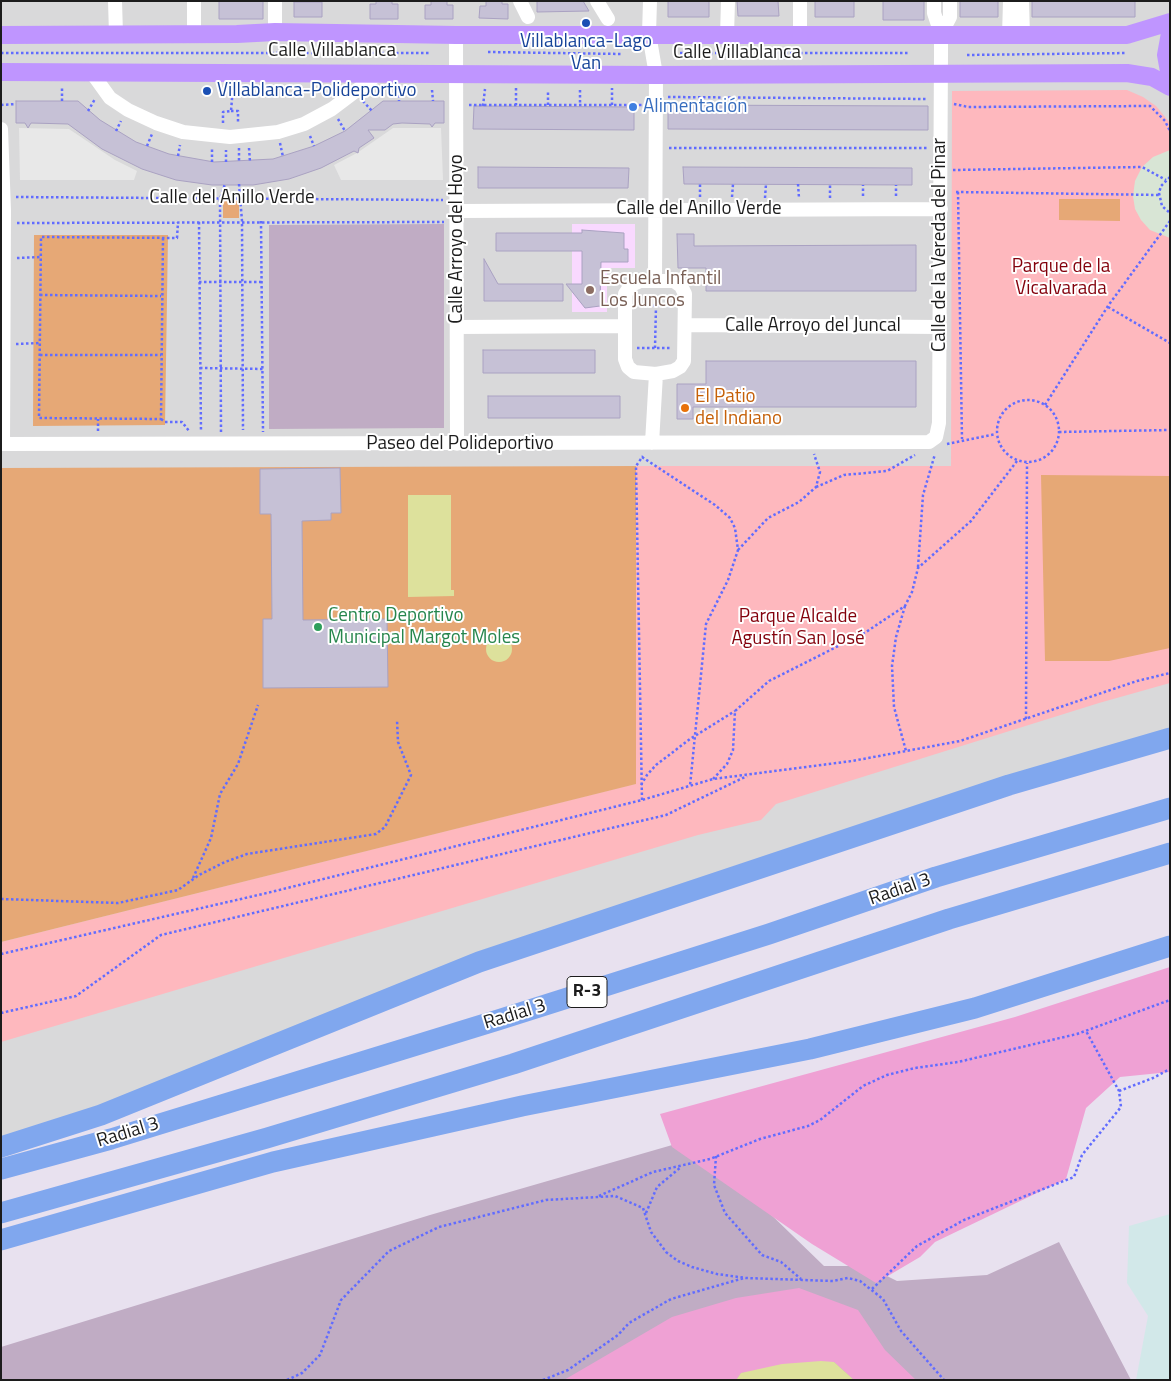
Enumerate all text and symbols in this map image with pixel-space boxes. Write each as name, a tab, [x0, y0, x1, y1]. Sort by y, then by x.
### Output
marker: Villablanca-Lago Van	[580, 17, 592, 29]
place label: Villablanca-Lago Van	[520, 31, 652, 75]
street label: Calle Villablanca	[268, 40, 396, 62]
street label: Calle Villablanca	[673, 42, 801, 64]
place label: Villablanca-Polideportivo	[217, 80, 417, 102]
marker: Villablanca-Polideportivo	[201, 85, 213, 97]
place label: Alimentación	[643, 96, 747, 118]
marker: Alimentación	[627, 101, 639, 113]
street label: Calle de la Vereda del Pinar	[929, 138, 951, 352]
street label: Calle Arroyo del Hoyo	[446, 154, 468, 324]
street label: Calle del Anillo Verde	[149, 187, 315, 209]
street label: Calle del Anillo Verde	[616, 198, 782, 220]
park label: Parque de la Vicalvarada	[1012, 256, 1110, 300]
place label: Escuela Infantil Los Juncos	[600, 268, 721, 312]
marker: Escuela Infantil Los Juncos	[584, 284, 596, 296]
street label: Calle Arroyo del Juncal	[725, 315, 901, 337]
place label: El Patio del Indiano	[695, 386, 782, 430]
marker: El Patio del Indiano	[679, 402, 691, 414]
street label: Paseo del Polideportivo	[366, 433, 554, 455]
place label: Centro Deportivo Municipal Margot Moles	[328, 605, 520, 649]
park label: Parque Alcalde Agustín San José	[731, 606, 865, 650]
marker: Centro Deportivo Municipal Margot Moles	[312, 621, 324, 633]
street label: Radial 3	[866, 869, 934, 911]
road number: R-3	[567, 976, 607, 1008]
street label: Radial 3	[481, 995, 549, 1035]
street label: Radial 3	[94, 1113, 162, 1153]

